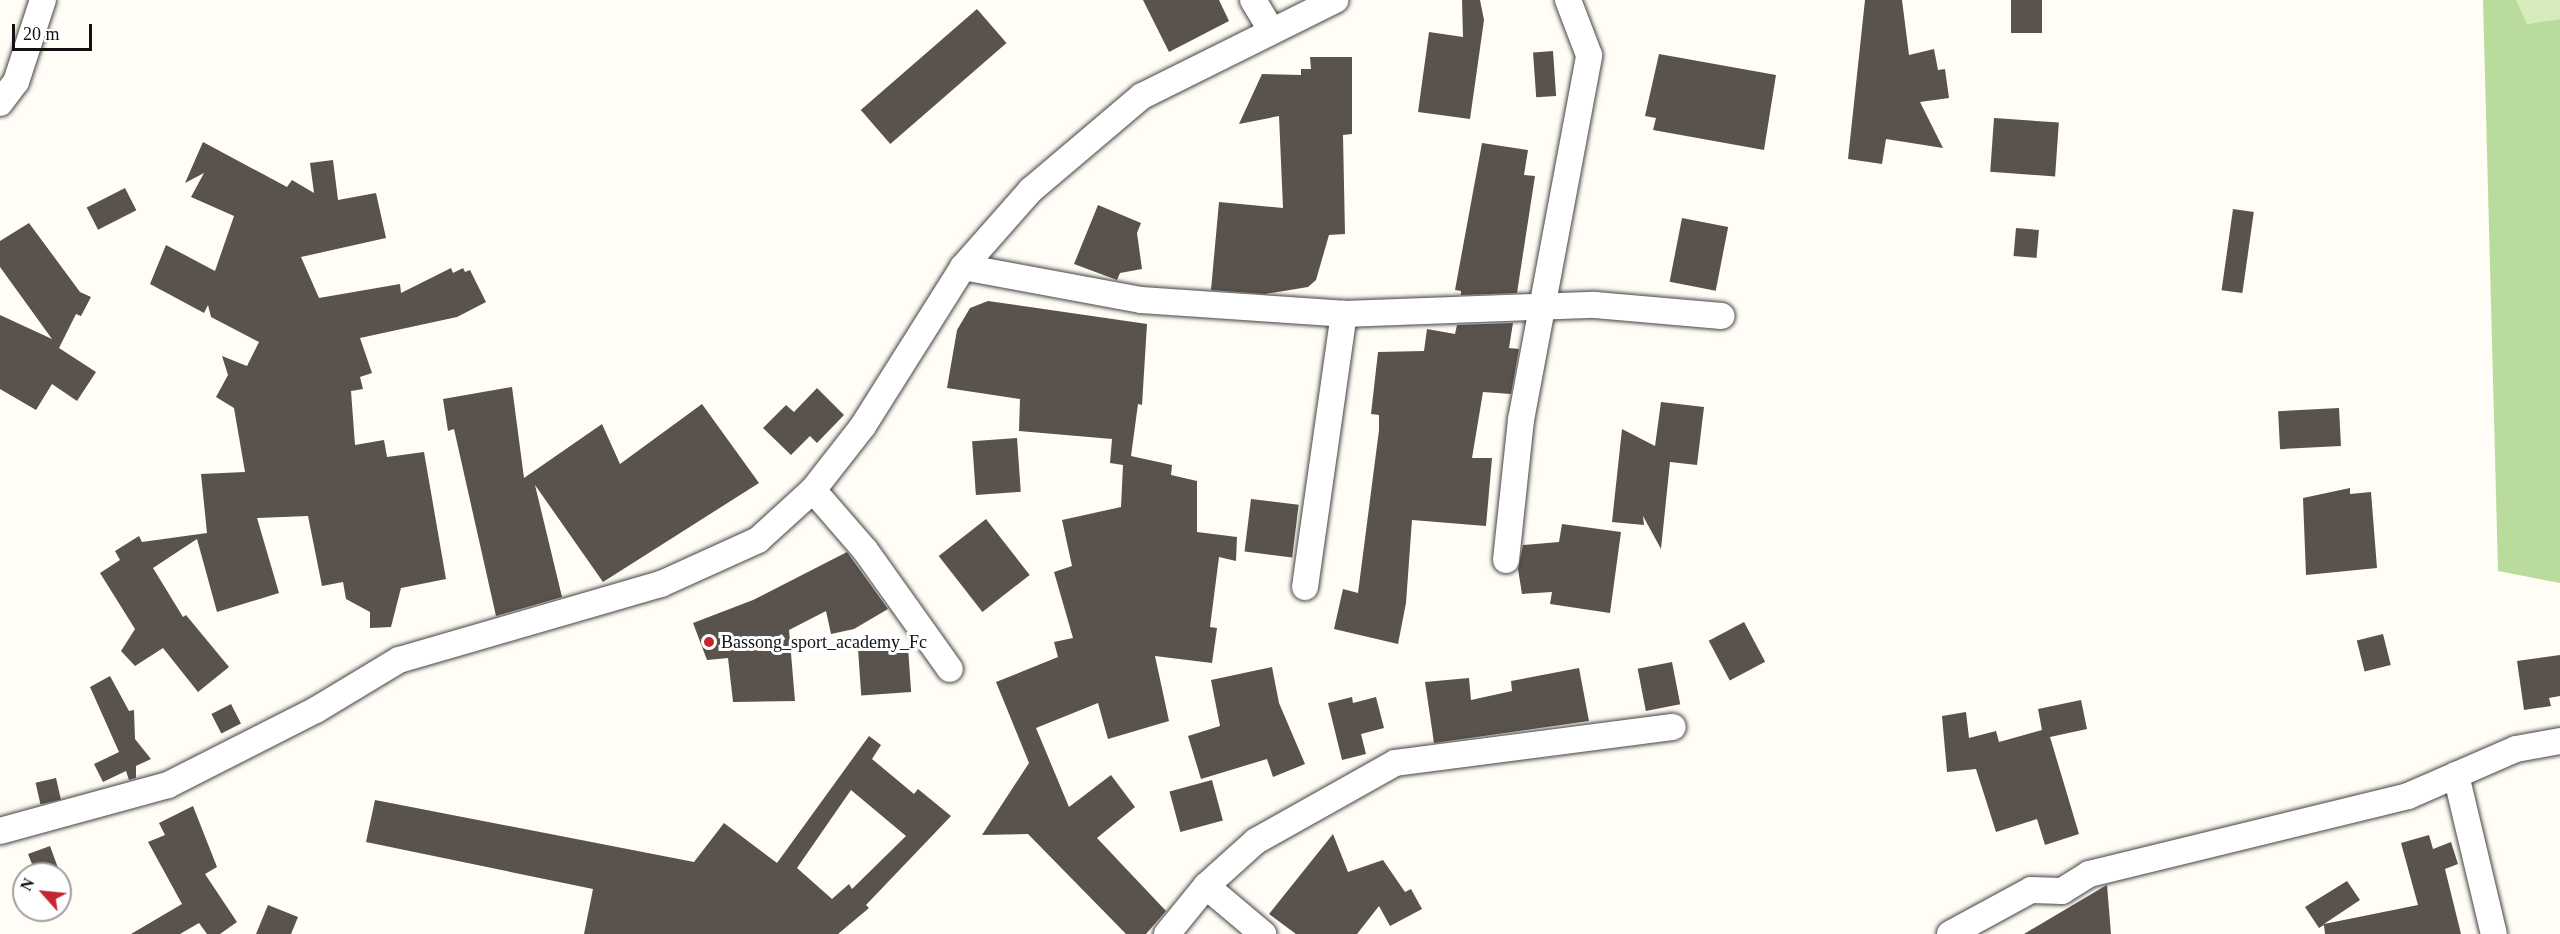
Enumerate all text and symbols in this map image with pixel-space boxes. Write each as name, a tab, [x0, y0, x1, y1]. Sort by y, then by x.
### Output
scale bar	[15, 12, 94, 50]
text: 20 m	[23, 24, 60, 44]
place label: Bassong_sport_academy_Fc	[721, 631, 927, 653]
marker: Bassong_sport_academy_Fc	[702, 635, 716, 649]
north arrow	[12, 862, 72, 922]
text: N	[17, 875, 37, 894]

